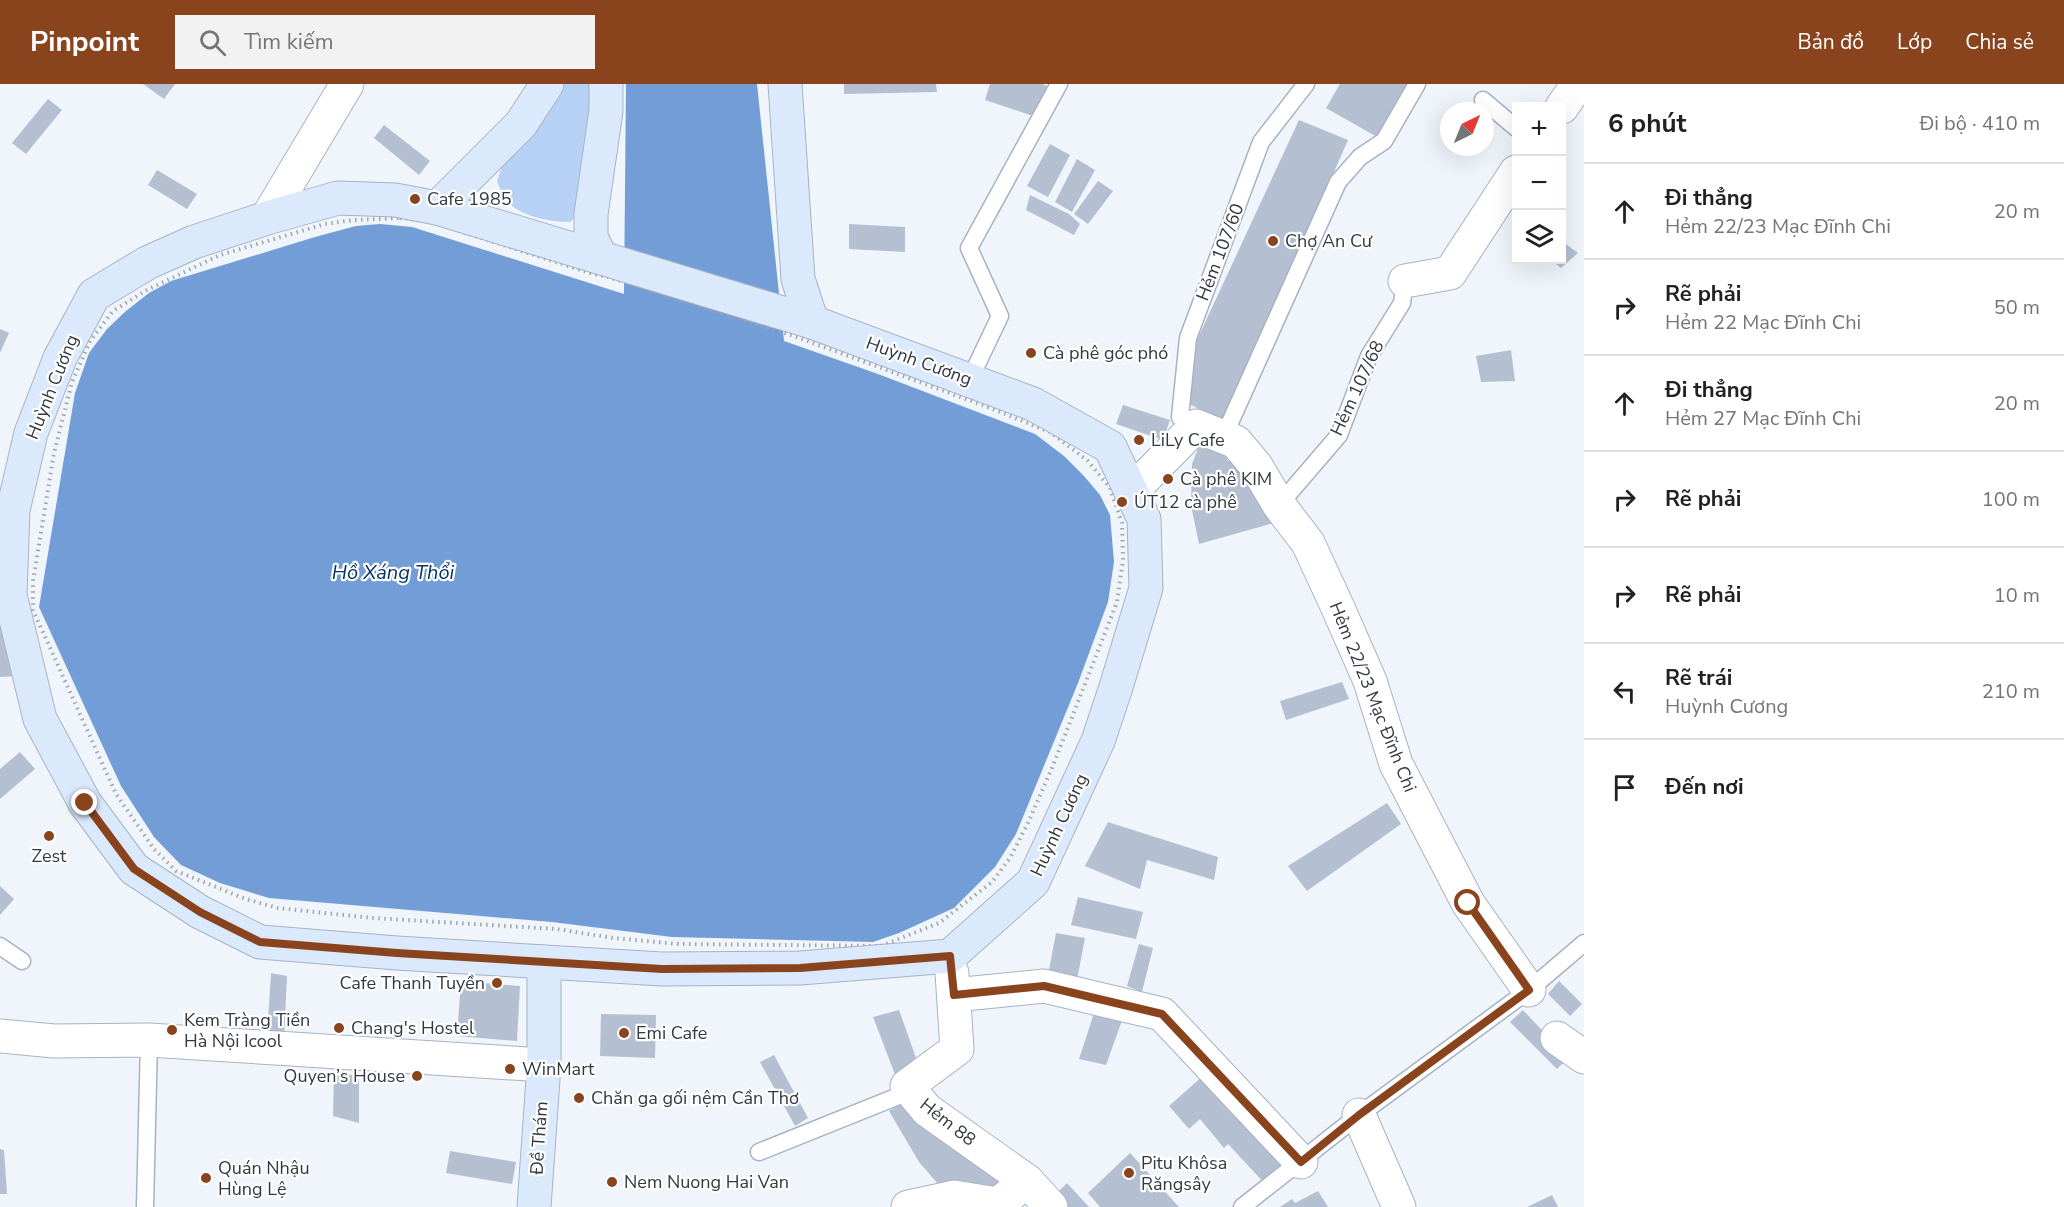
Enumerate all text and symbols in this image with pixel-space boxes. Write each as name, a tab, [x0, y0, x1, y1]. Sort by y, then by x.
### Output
search box	[175, 15, 595, 69]
text: Pinpoint	[30, 23, 139, 61]
icon: search	[196, 26, 229, 59]
text: Tìm kiếm	[244, 27, 333, 57]
text: Bản đồ	[1797, 28, 1864, 56]
text: Lớp	[1897, 28, 1932, 56]
text: Chia sẻ	[1965, 28, 2034, 56]
north arrow	[1440, 102, 1494, 156]
map controls	[1512, 102, 1566, 264]
button: +	[1512, 102, 1566, 156]
text: 6 phút	[1608, 106, 1686, 141]
text: Đi bộ · 410 m	[1920, 110, 2040, 137]
button: −	[1512, 156, 1566, 210]
text: Đi thẳng	[1665, 183, 1753, 213]
place label: Cafe 1985	[427, 187, 512, 211]
marker: Cafe 1985	[408, 192, 422, 206]
icon: ahead	[1608, 195, 1641, 228]
text: 20 m	[1994, 198, 2040, 225]
street label: Hẻm 107/60	[1190, 200, 1250, 304]
button: layers	[1512, 210, 1566, 264]
text: Hẻm 22/23 Mạc Đĩnh Chi	[1665, 213, 1891, 240]
place label: Chợ An Cư	[1285, 229, 1373, 253]
marker: Chợ An Cư	[1266, 234, 1280, 248]
text: Rẽ phải	[1665, 279, 1741, 309]
icon: right	[1608, 291, 1641, 324]
text: 50 m	[1994, 294, 2040, 321]
text: Hẻm 22 Mạc Đĩnh Chi	[1665, 309, 1861, 336]
street label: Huỳnh Cương	[20, 331, 84, 443]
street label: Huỳnh Cương	[863, 331, 975, 391]
street label: Hẻm 107/68	[1324, 337, 1390, 439]
place label: Cà phê góc phó	[1043, 341, 1168, 365]
marker: Cà phê góc phó	[1024, 346, 1038, 360]
text: Đi thẳng	[1665, 375, 1753, 405]
icon: ahead	[1608, 387, 1641, 420]
text: 20 m	[1994, 390, 2040, 417]
text: Hẻm 27 Mạc Đĩnh Chi	[1665, 405, 1861, 432]
place label: LiLy Cafe	[1151, 428, 1225, 452]
marker: LiLy Cafe	[1132, 433, 1146, 447]
place label: Cà phê KIM	[1180, 467, 1272, 491]
marker: Cà phê KIM	[1161, 472, 1175, 486]
icon: right	[1608, 483, 1641, 516]
text: Rẽ phải	[1665, 484, 1741, 514]
text: 100 m	[1982, 486, 2040, 513]
place label: ÚT12 cà phê	[1134, 490, 1237, 514]
marker: ÚT12 cà phê	[1115, 495, 1129, 509]
water label: Hồ Xáng Thổi	[332, 559, 455, 586]
icon: right	[1608, 579, 1641, 612]
text: Rẽ phải	[1665, 580, 1741, 610]
text: 10 m	[1994, 582, 2040, 609]
street label: Hẻm 22/23 Mạc Đĩnh Chi	[1324, 598, 1422, 796]
text: Rẽ trái	[1665, 663, 1732, 693]
icon: left	[1608, 675, 1641, 708]
text: 210 m	[1982, 678, 2040, 705]
text: Huỳnh Cương	[1665, 693, 1788, 720]
street label: Huỳnh Cương	[1025, 770, 1093, 880]
icon: arrive	[1608, 771, 1641, 804]
text: Đến nơi	[1665, 772, 1744, 802]
route end	[71, 789, 97, 815]
marker: Zest	[42, 829, 56, 843]
place label: Zest	[32, 844, 67, 868]
route start	[1454, 889, 1480, 915]
place label: Cafe Thanh Tuyền	[339, 971, 485, 995]
marker: Cafe Thanh Tuyền	[490, 976, 504, 990]
place label: Kem Tràng Tiền Hà Nội Icool	[184, 1008, 310, 1053]
place label: Chang's Hostel	[351, 1016, 475, 1040]
marker: Chang's Hostel	[332, 1021, 346, 1035]
place label: Emi Cafe	[636, 1021, 707, 1045]
marker: Kem Tràng Tiền Hà Nội Icool	[165, 1023, 179, 1037]
marker: Emi Cafe	[617, 1026, 631, 1040]
place label: WinMart	[522, 1057, 595, 1081]
marker: WinMart	[503, 1062, 517, 1076]
place label: Quyen’s House	[284, 1064, 405, 1088]
marker: Quyen’s House	[410, 1069, 424, 1083]
place label: Chăn ga gối nệm Cần Thơ	[591, 1086, 799, 1110]
marker: Chăn ga gối nệm Cần Thơ	[572, 1091, 586, 1105]
street label: Hẻm 88	[915, 1093, 981, 1151]
street label: Đề Thám	[524, 1100, 554, 1177]
place label: Pitu Khôsa Răngsây	[1141, 1151, 1227, 1196]
place label: Quán Nhậu Hùng Lệ	[218, 1156, 309, 1201]
marker: Pitu Khôsa Răngsây	[1122, 1166, 1136, 1180]
place label: Nem Nuong Hai Van	[624, 1170, 789, 1194]
marker: Quán Nhậu Hùng Lệ	[199, 1171, 213, 1185]
marker: Nem Nuong Hai Van	[605, 1175, 619, 1189]

